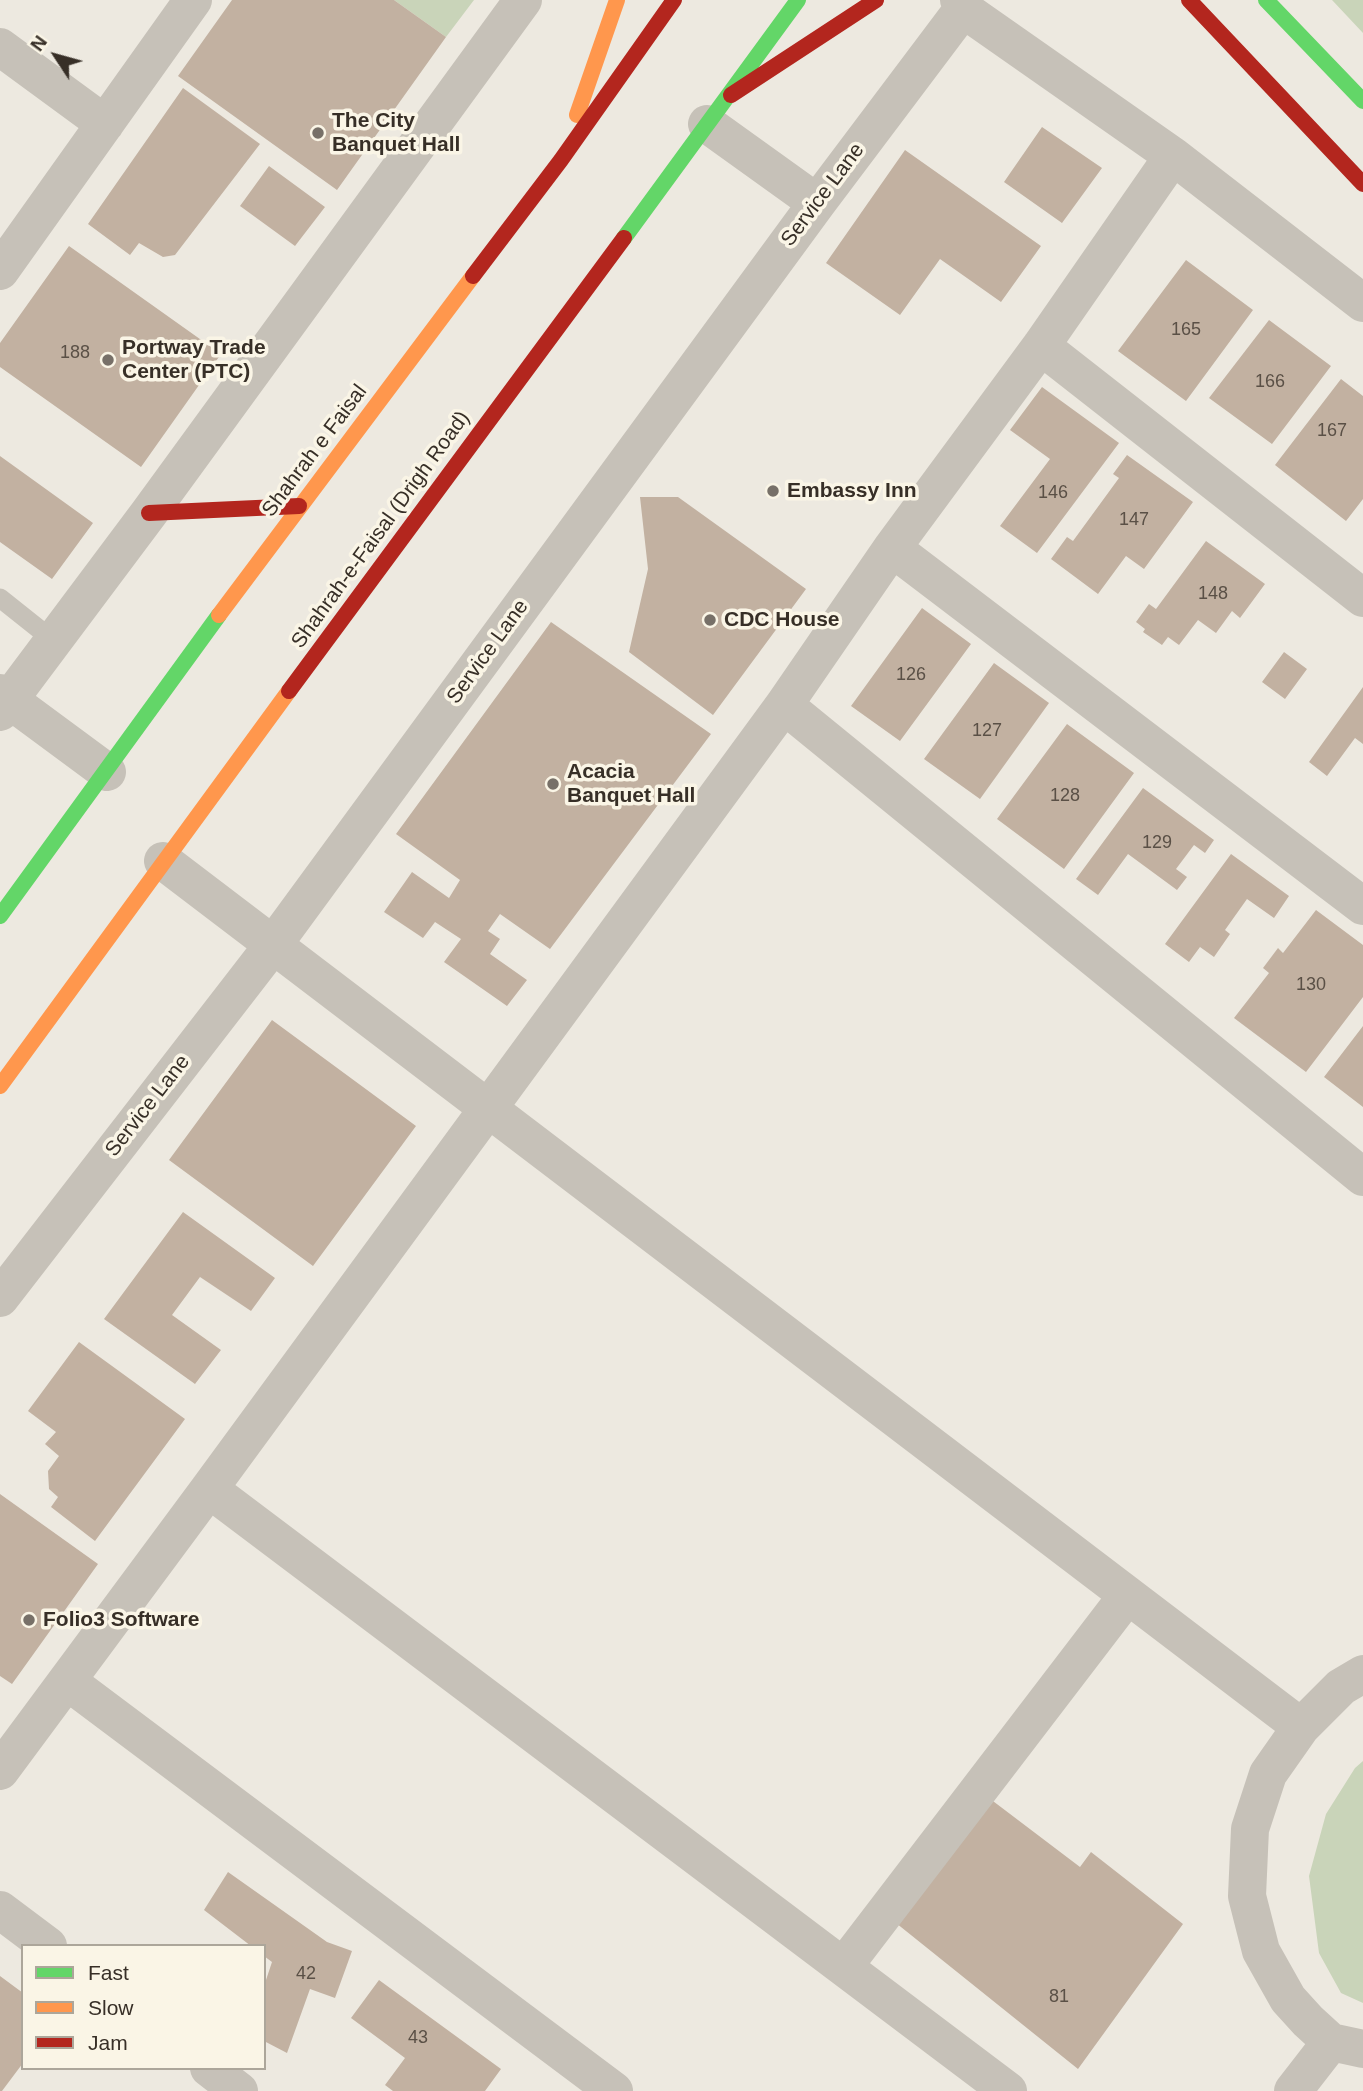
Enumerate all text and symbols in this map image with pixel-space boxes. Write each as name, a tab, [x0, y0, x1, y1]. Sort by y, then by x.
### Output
north arrow	[21, 21, 91, 91]
text: N	[26, 32, 51, 55]
place label: The City Banquet Hall	[332, 108, 460, 158]
marker: The City Banquet Hall	[310, 125, 326, 141]
street label: Service Lane	[776, 138, 870, 252]
house number: 165	[1171, 319, 1201, 341]
place label: Portway Trade Center (PTC)	[122, 335, 266, 385]
house number: 188	[60, 342, 90, 364]
marker: Portway Trade Center (PTC)	[100, 352, 116, 368]
house number: 166	[1255, 371, 1285, 393]
street label: Shahrah e Faisal	[257, 380, 373, 522]
street label: Shahrah-e-Faisal (Drigh Road)	[286, 406, 476, 654]
house number: 167	[1317, 420, 1347, 442]
place label: Embassy Inn	[787, 478, 917, 504]
house number: 146	[1038, 482, 1068, 504]
marker: Embassy Inn	[765, 483, 781, 499]
house number: 147	[1119, 509, 1149, 531]
house number: 148	[1198, 583, 1228, 605]
street label: Service Lane	[442, 595, 534, 709]
place label: CDC House	[724, 607, 840, 633]
marker: CDC House	[702, 612, 718, 628]
house number: 126	[896, 664, 926, 686]
house number: 127	[972, 720, 1002, 742]
place label: Acacia Banquet Hall	[567, 759, 695, 809]
marker: Acacia Banquet Hall	[545, 776, 561, 792]
house number: 128	[1050, 785, 1080, 807]
house number: 129	[1142, 832, 1172, 854]
house number: 130	[1296, 974, 1326, 996]
street label: Service Lane	[100, 1050, 196, 1162]
place label: Folio3 Software	[43, 1607, 199, 1633]
marker: Folio3 Software	[21, 1612, 37, 1628]
legend	[21, 1944, 266, 2070]
text: Fast	[88, 1961, 129, 1984]
house number: 42	[296, 1963, 316, 1985]
house number: 81	[1049, 1986, 1069, 2008]
text: Slow	[88, 1996, 134, 2019]
house number: 43	[408, 2027, 428, 2049]
text: Jam	[88, 2031, 128, 2054]

